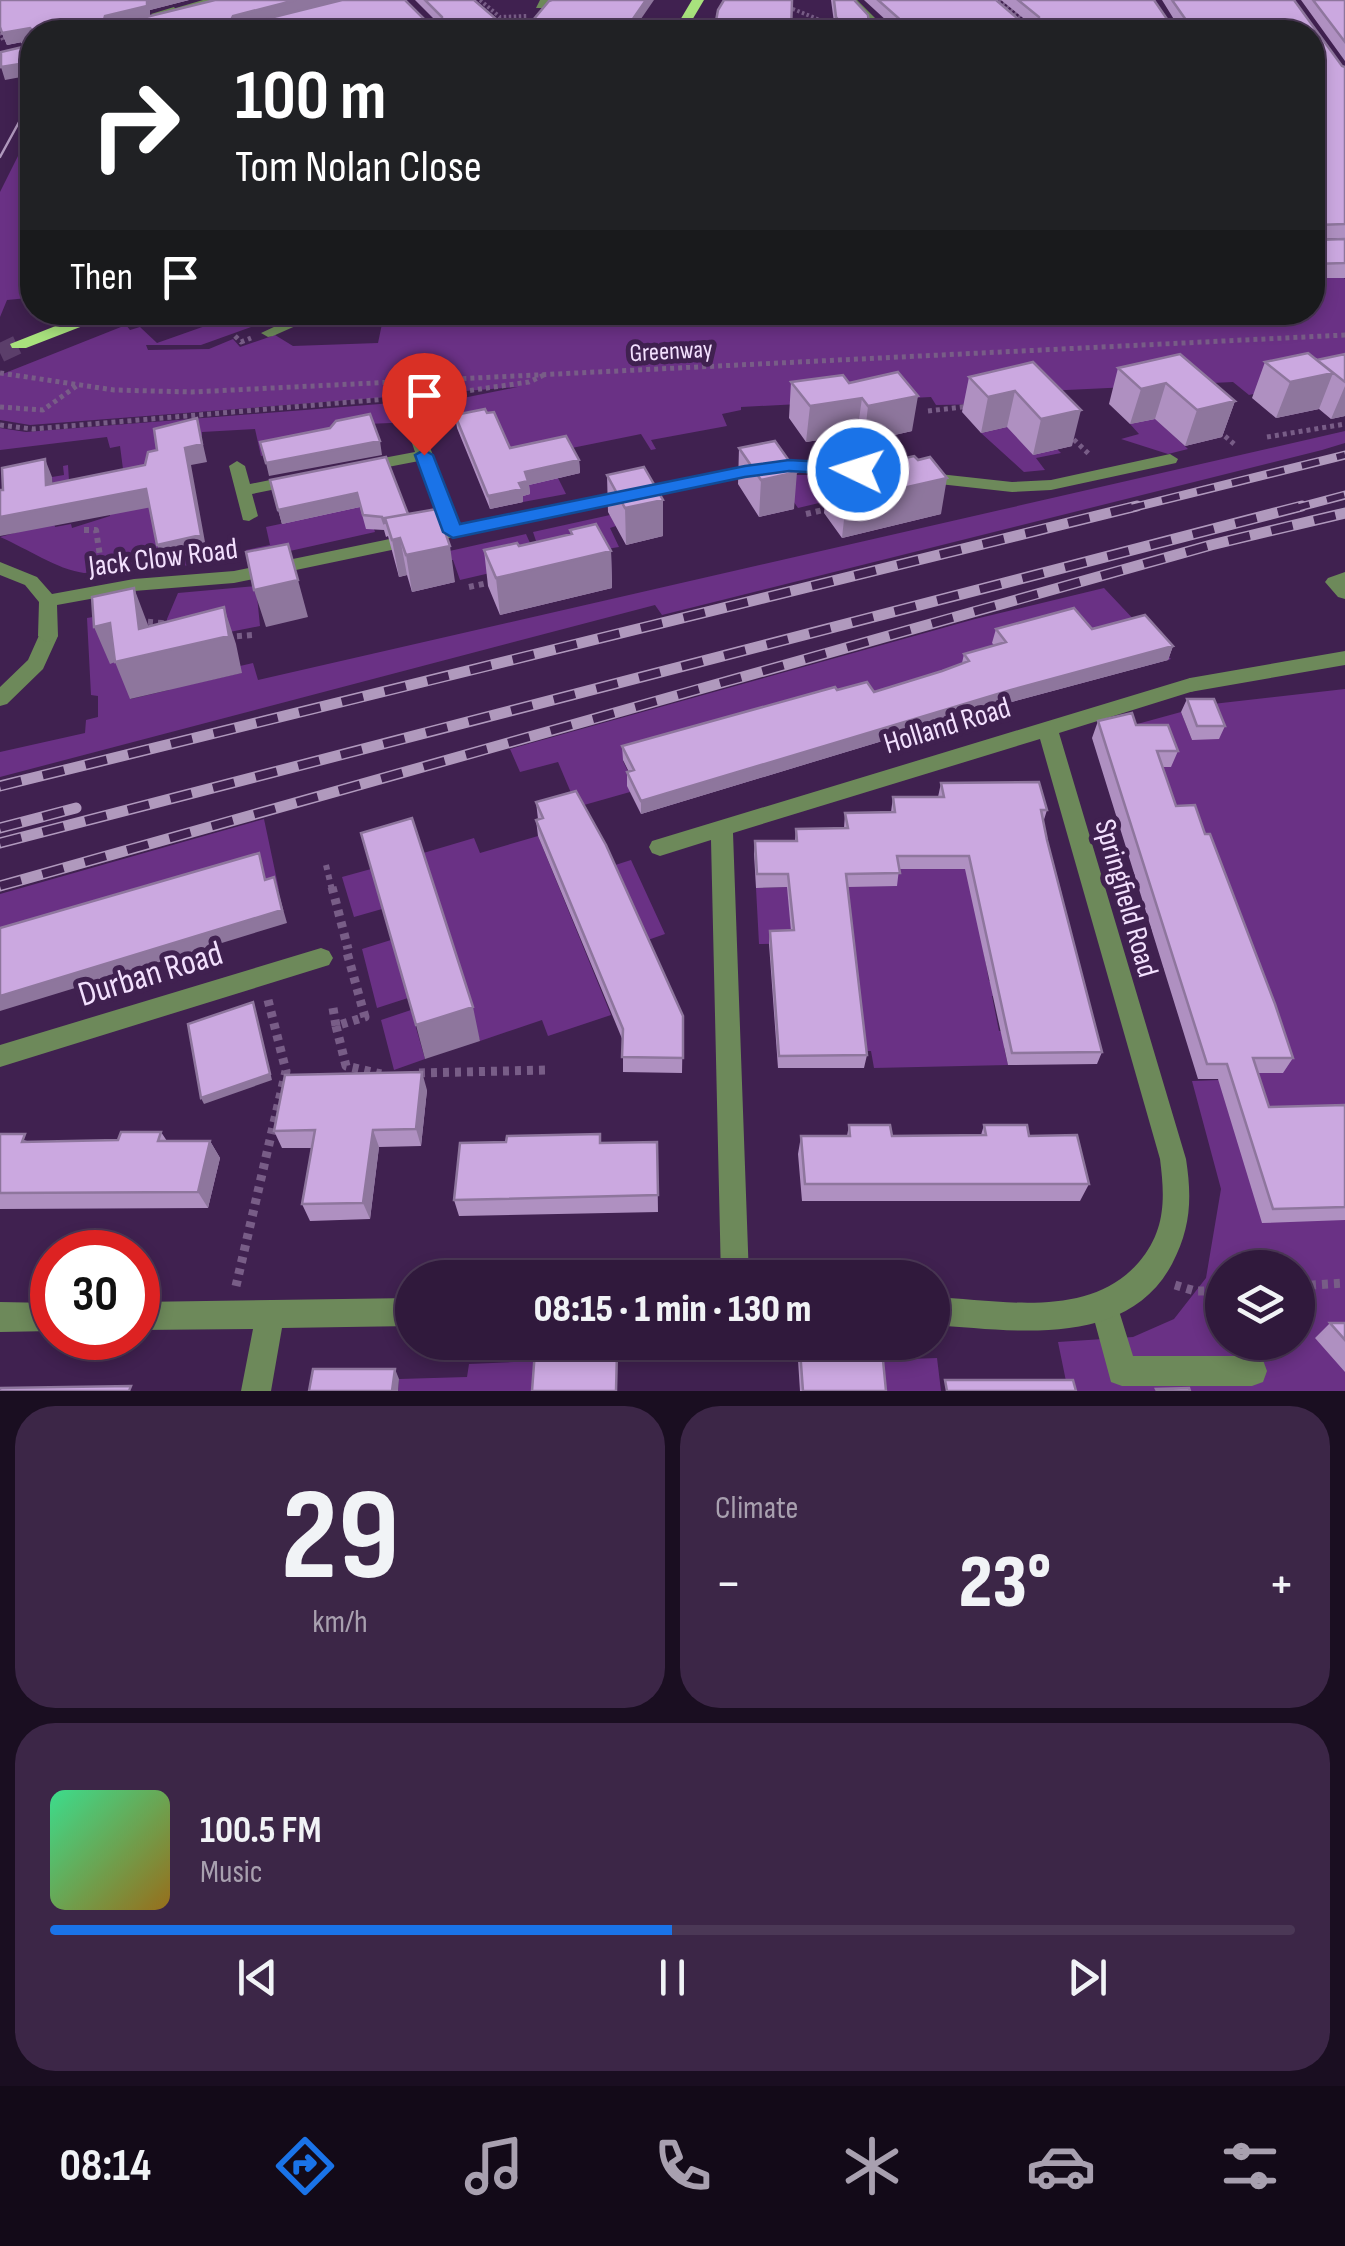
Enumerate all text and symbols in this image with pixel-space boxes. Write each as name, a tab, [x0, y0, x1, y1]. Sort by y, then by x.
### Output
text: 100 m	[235, 55, 386, 139]
icon: right	[70, 60, 200, 190]
text: Tom Nolan Close	[235, 140, 482, 195]
icon: arrive	[153, 250, 208, 305]
text: Then	[70, 255, 133, 300]
street label: Greenway	[629, 334, 714, 369]
pin	[382, 353, 467, 456]
icon: arrive	[397, 368, 452, 423]
position arrow	[806, 418, 910, 522]
street label: Jack Clow Road	[86, 531, 240, 585]
street label: Holland Road	[880, 690, 1015, 762]
street label: Springfield Road	[1086, 815, 1166, 981]
street label: Durban Road	[73, 932, 228, 1017]
speed limit sign: 30	[30, 1230, 160, 1360]
map controls	[1205, 1250, 1315, 1360]
button: layers	[1205, 1250, 1315, 1360]
text: 08:15 · 1 min · 130 m	[534, 1287, 811, 1332]
text: 29	[281, 1460, 399, 1616]
text: Climate	[715, 1489, 798, 1528]
text: 23°	[959, 1538, 1051, 1629]
text: −	[715, 1551, 742, 1618]
text: +	[1268, 1551, 1295, 1618]
text: km/h	[312, 1603, 368, 1642]
text: 100.5 FM	[200, 1808, 321, 1853]
text: Music	[200, 1853, 263, 1892]
icon: previous	[230, 1950, 285, 2005]
icon: pause	[645, 1950, 700, 2005]
icon: next	[1060, 1950, 1115, 2005]
icon: directions	[270, 2131, 340, 2201]
icon: music	[459, 2131, 529, 2201]
icon: phone	[648, 2131, 718, 2201]
icon: climate	[837, 2131, 907, 2201]
icon: car	[1026, 2131, 1096, 2201]
icon: filters	[1215, 2131, 1285, 2201]
text: 08:14	[60, 2139, 151, 2194]

